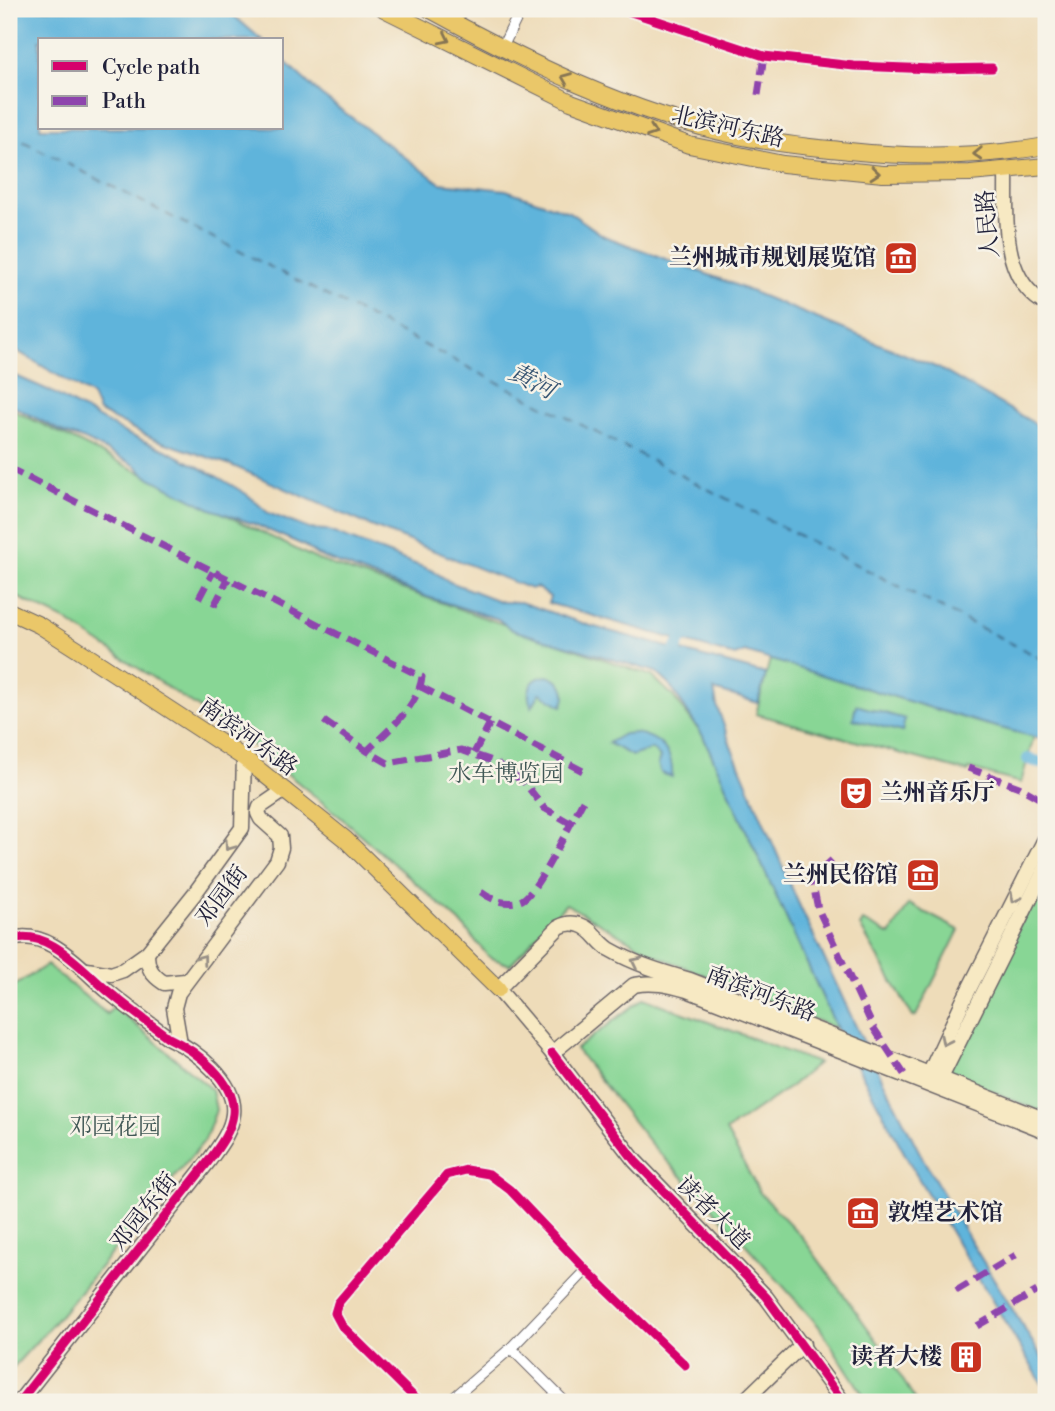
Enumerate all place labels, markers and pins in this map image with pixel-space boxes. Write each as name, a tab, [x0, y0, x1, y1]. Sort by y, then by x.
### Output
museum icon: 兰州城市规划展览馆	[882, 239, 920, 277]
place label: 兰州城市规划展览馆	[669, 244, 876, 272]
theatre icon: 兰州音乐厅	[837, 774, 875, 812]
place label: 兰州音乐厅	[880, 779, 995, 807]
museum icon: 兰州民俗馆	[904, 856, 942, 894]
place label: 兰州民俗馆	[783, 861, 898, 889]
museum icon: 敦煌艺术馆	[844, 1194, 882, 1232]
place label: 敦煌艺术馆	[888, 1199, 1003, 1227]
building icon: 读者大楼	[947, 1338, 985, 1376]
place label: 读者大楼	[850, 1343, 942, 1371]

